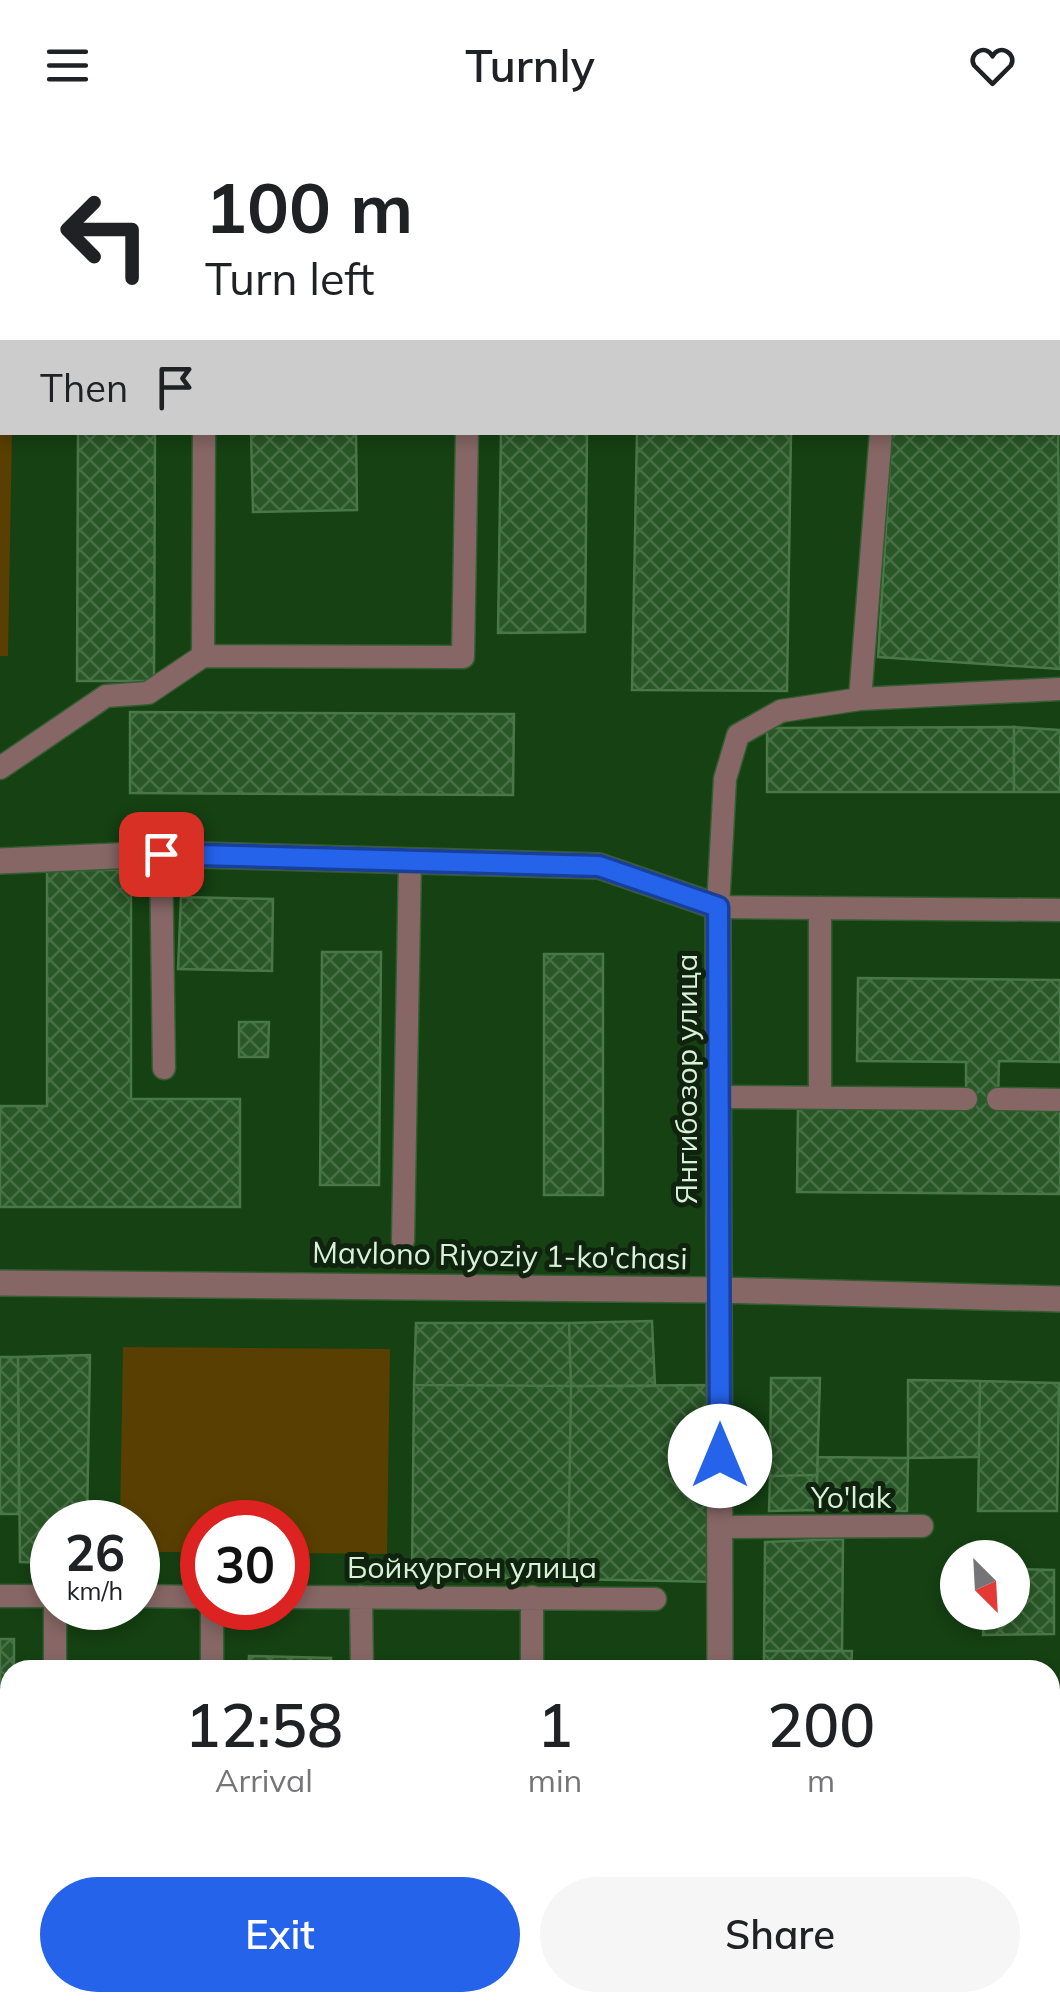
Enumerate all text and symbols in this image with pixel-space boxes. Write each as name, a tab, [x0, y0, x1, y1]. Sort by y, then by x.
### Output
text: Turnly	[465, 37, 595, 93]
icon: menu	[40, 38, 95, 93]
icon: heart	[965, 38, 1020, 93]
text: 100 m	[205, 163, 413, 251]
icon: left	[40, 170, 170, 300]
text: Turn left	[205, 250, 374, 306]
icon: arrive	[148, 360, 203, 415]
text: Then	[40, 364, 128, 412]
pin	[119, 812, 204, 897]
icon: arrive	[134, 827, 189, 882]
street label: Янгибозор улица	[667, 954, 705, 1204]
street label: Mavlono Riyoziy 1-ko'chasi	[312, 1233, 688, 1277]
position arrow	[668, 1404, 772, 1508]
street label: Yo'lak	[810, 1478, 892, 1516]
speed limit sign: 30	[180, 1500, 310, 1630]
text: 26	[65, 1521, 125, 1584]
north arrow	[940, 1540, 1030, 1630]
map controls	[940, 1540, 1030, 1630]
street label: Бойкургон улица	[347, 1548, 597, 1586]
text: km/h	[67, 1575, 123, 1606]
text: 12:58	[185, 1687, 343, 1762]
text: 1	[537, 1687, 573, 1762]
text: 200	[767, 1687, 875, 1762]
text: Arrival	[215, 1760, 313, 1800]
text: min	[528, 1760, 582, 1800]
text: m	[807, 1760, 835, 1800]
button: Exit	[40, 1877, 520, 1992]
button: Share	[540, 1877, 1020, 1992]

